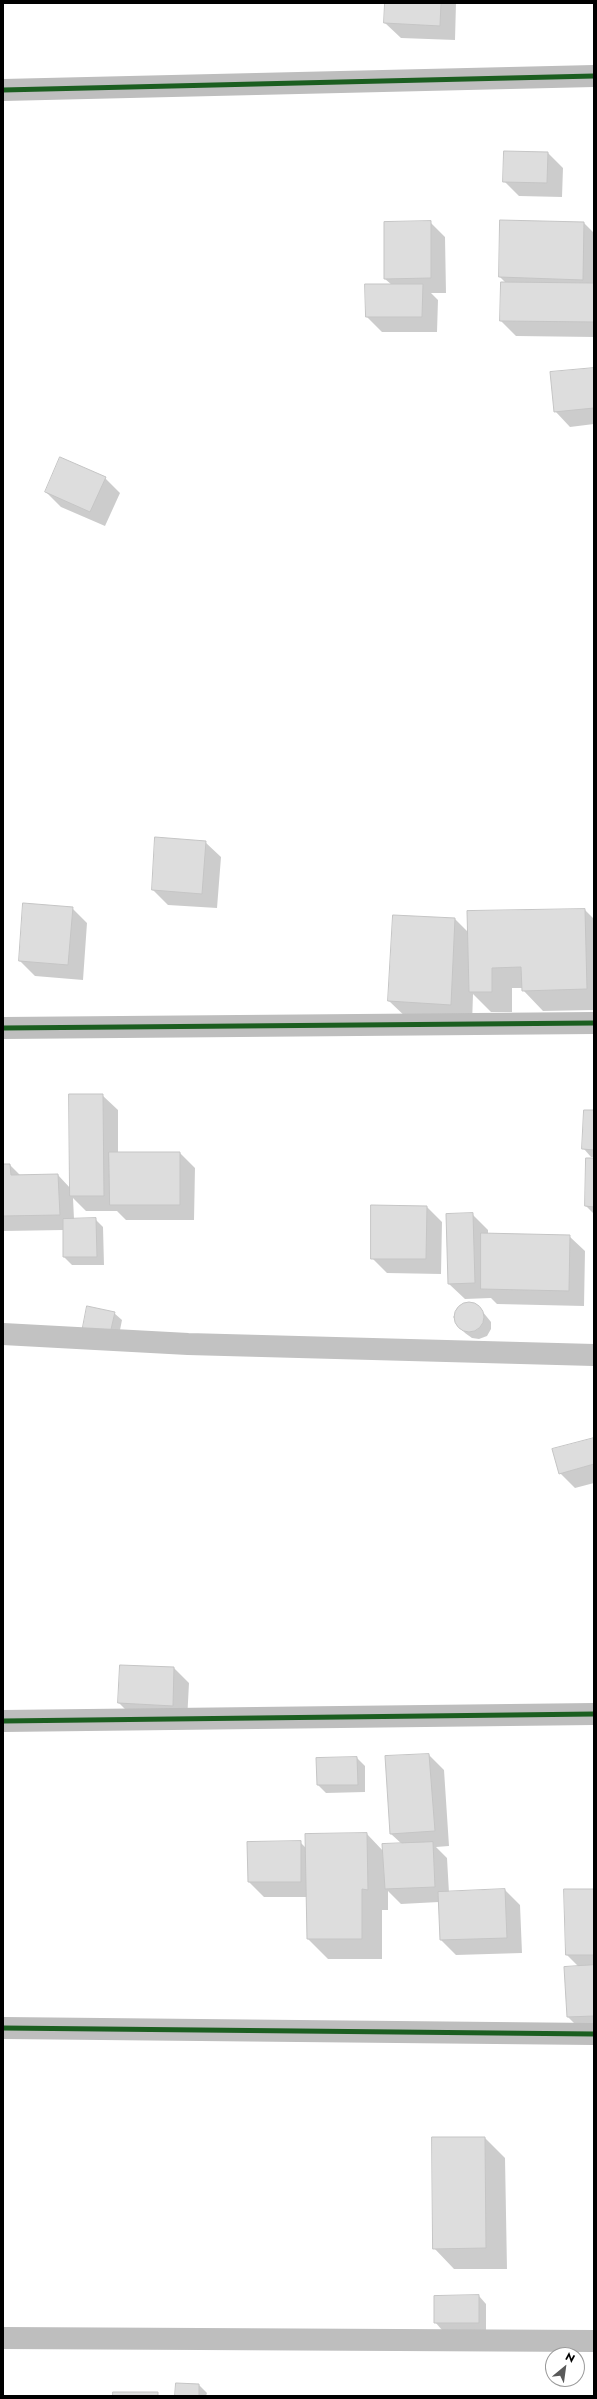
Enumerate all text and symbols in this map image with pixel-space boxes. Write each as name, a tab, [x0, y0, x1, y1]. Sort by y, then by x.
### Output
north arrow	[545, 2347, 585, 2387]
text: N	[563, 2348, 578, 2366]

